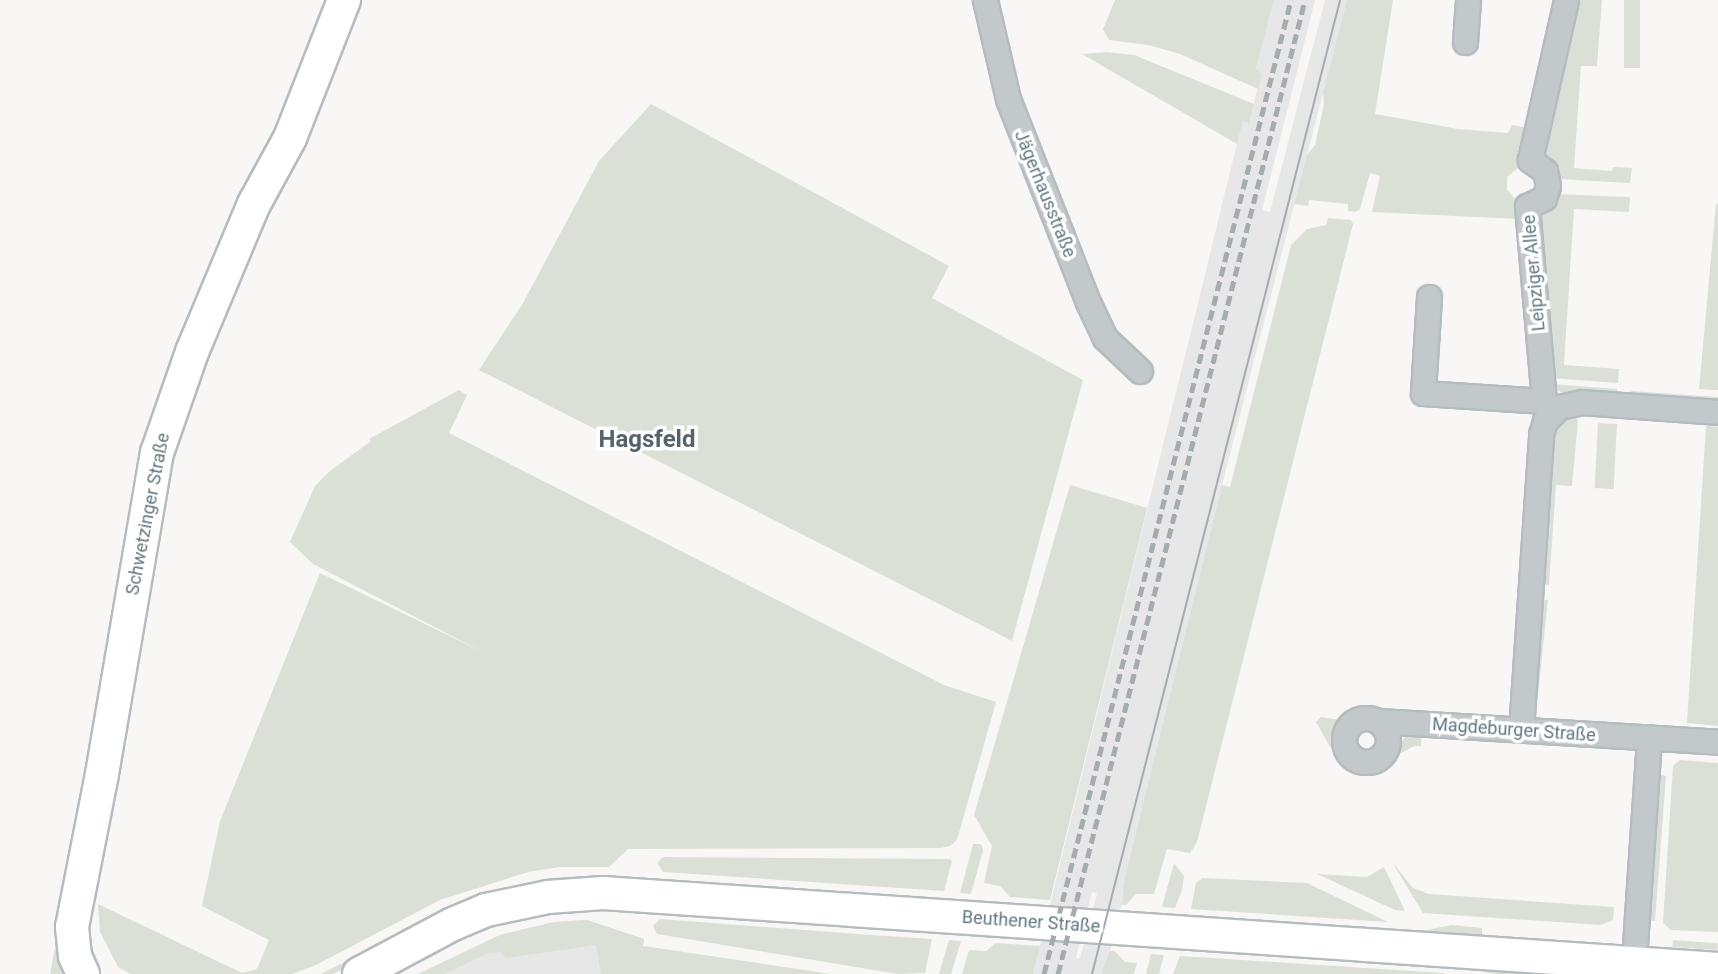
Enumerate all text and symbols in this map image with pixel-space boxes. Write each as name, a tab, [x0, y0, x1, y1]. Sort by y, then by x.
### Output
street label: Jägerhausstraße	[1010, 127, 1080, 261]
street label: Leipziger Allee	[1518, 214, 1550, 332]
district label: Hagsfeld	[599, 426, 695, 454]
street label: Schwetzinger Straße	[122, 431, 174, 597]
street label: Magdeburger Straße	[1432, 714, 1596, 746]
street label: Beuthener Straße	[961, 906, 1101, 938]

